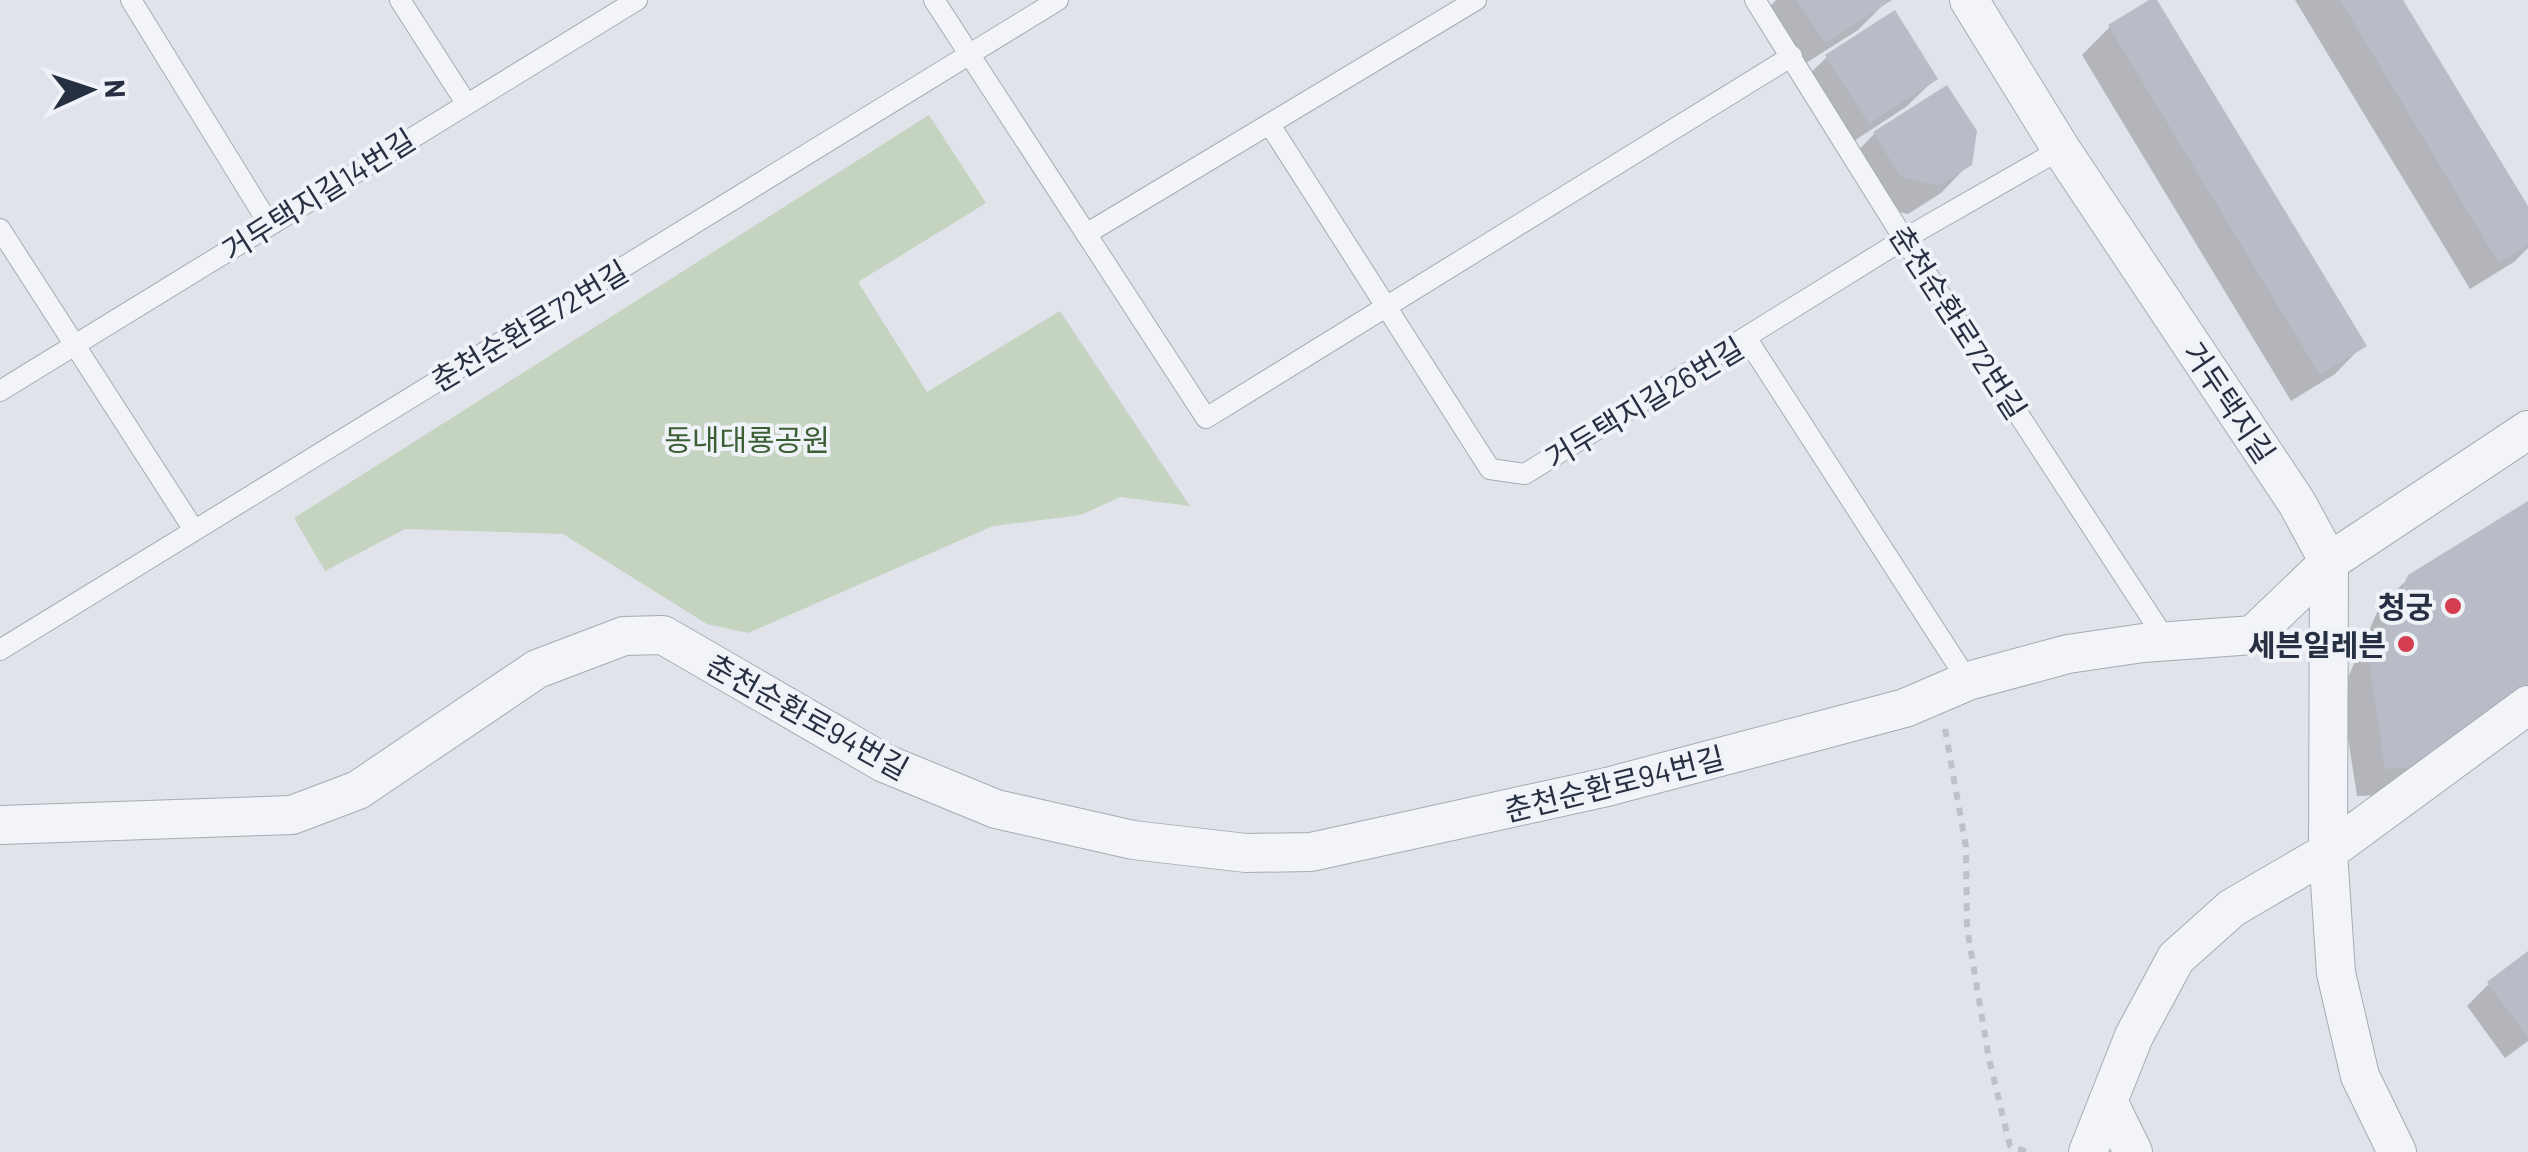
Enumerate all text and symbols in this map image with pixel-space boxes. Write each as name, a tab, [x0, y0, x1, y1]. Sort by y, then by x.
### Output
north arrow	[40, 40, 140, 140]
text: N	[99, 78, 133, 99]
street label: 거두택지길14번길	[215, 120, 421, 268]
street label: 춘천순환로72번길	[1883, 218, 2035, 426]
street label: 춘천순환로72번길	[424, 252, 634, 398]
street label: 거두택지길26번길	[1538, 329, 1750, 475]
street label: 거두택지길	[2176, 335, 2284, 469]
park label: 동내대룡공원	[664, 421, 830, 457]
place label: 청궁	[2378, 588, 2433, 624]
marker: 청궁	[2442, 595, 2464, 617]
place label: 세븐일레븐	[2248, 626, 2386, 662]
marker: 세븐일레븐	[2395, 633, 2417, 655]
street label: 춘천순환로94번길	[701, 646, 915, 786]
street label: 춘천순환로94번길	[1500, 738, 1728, 828]

